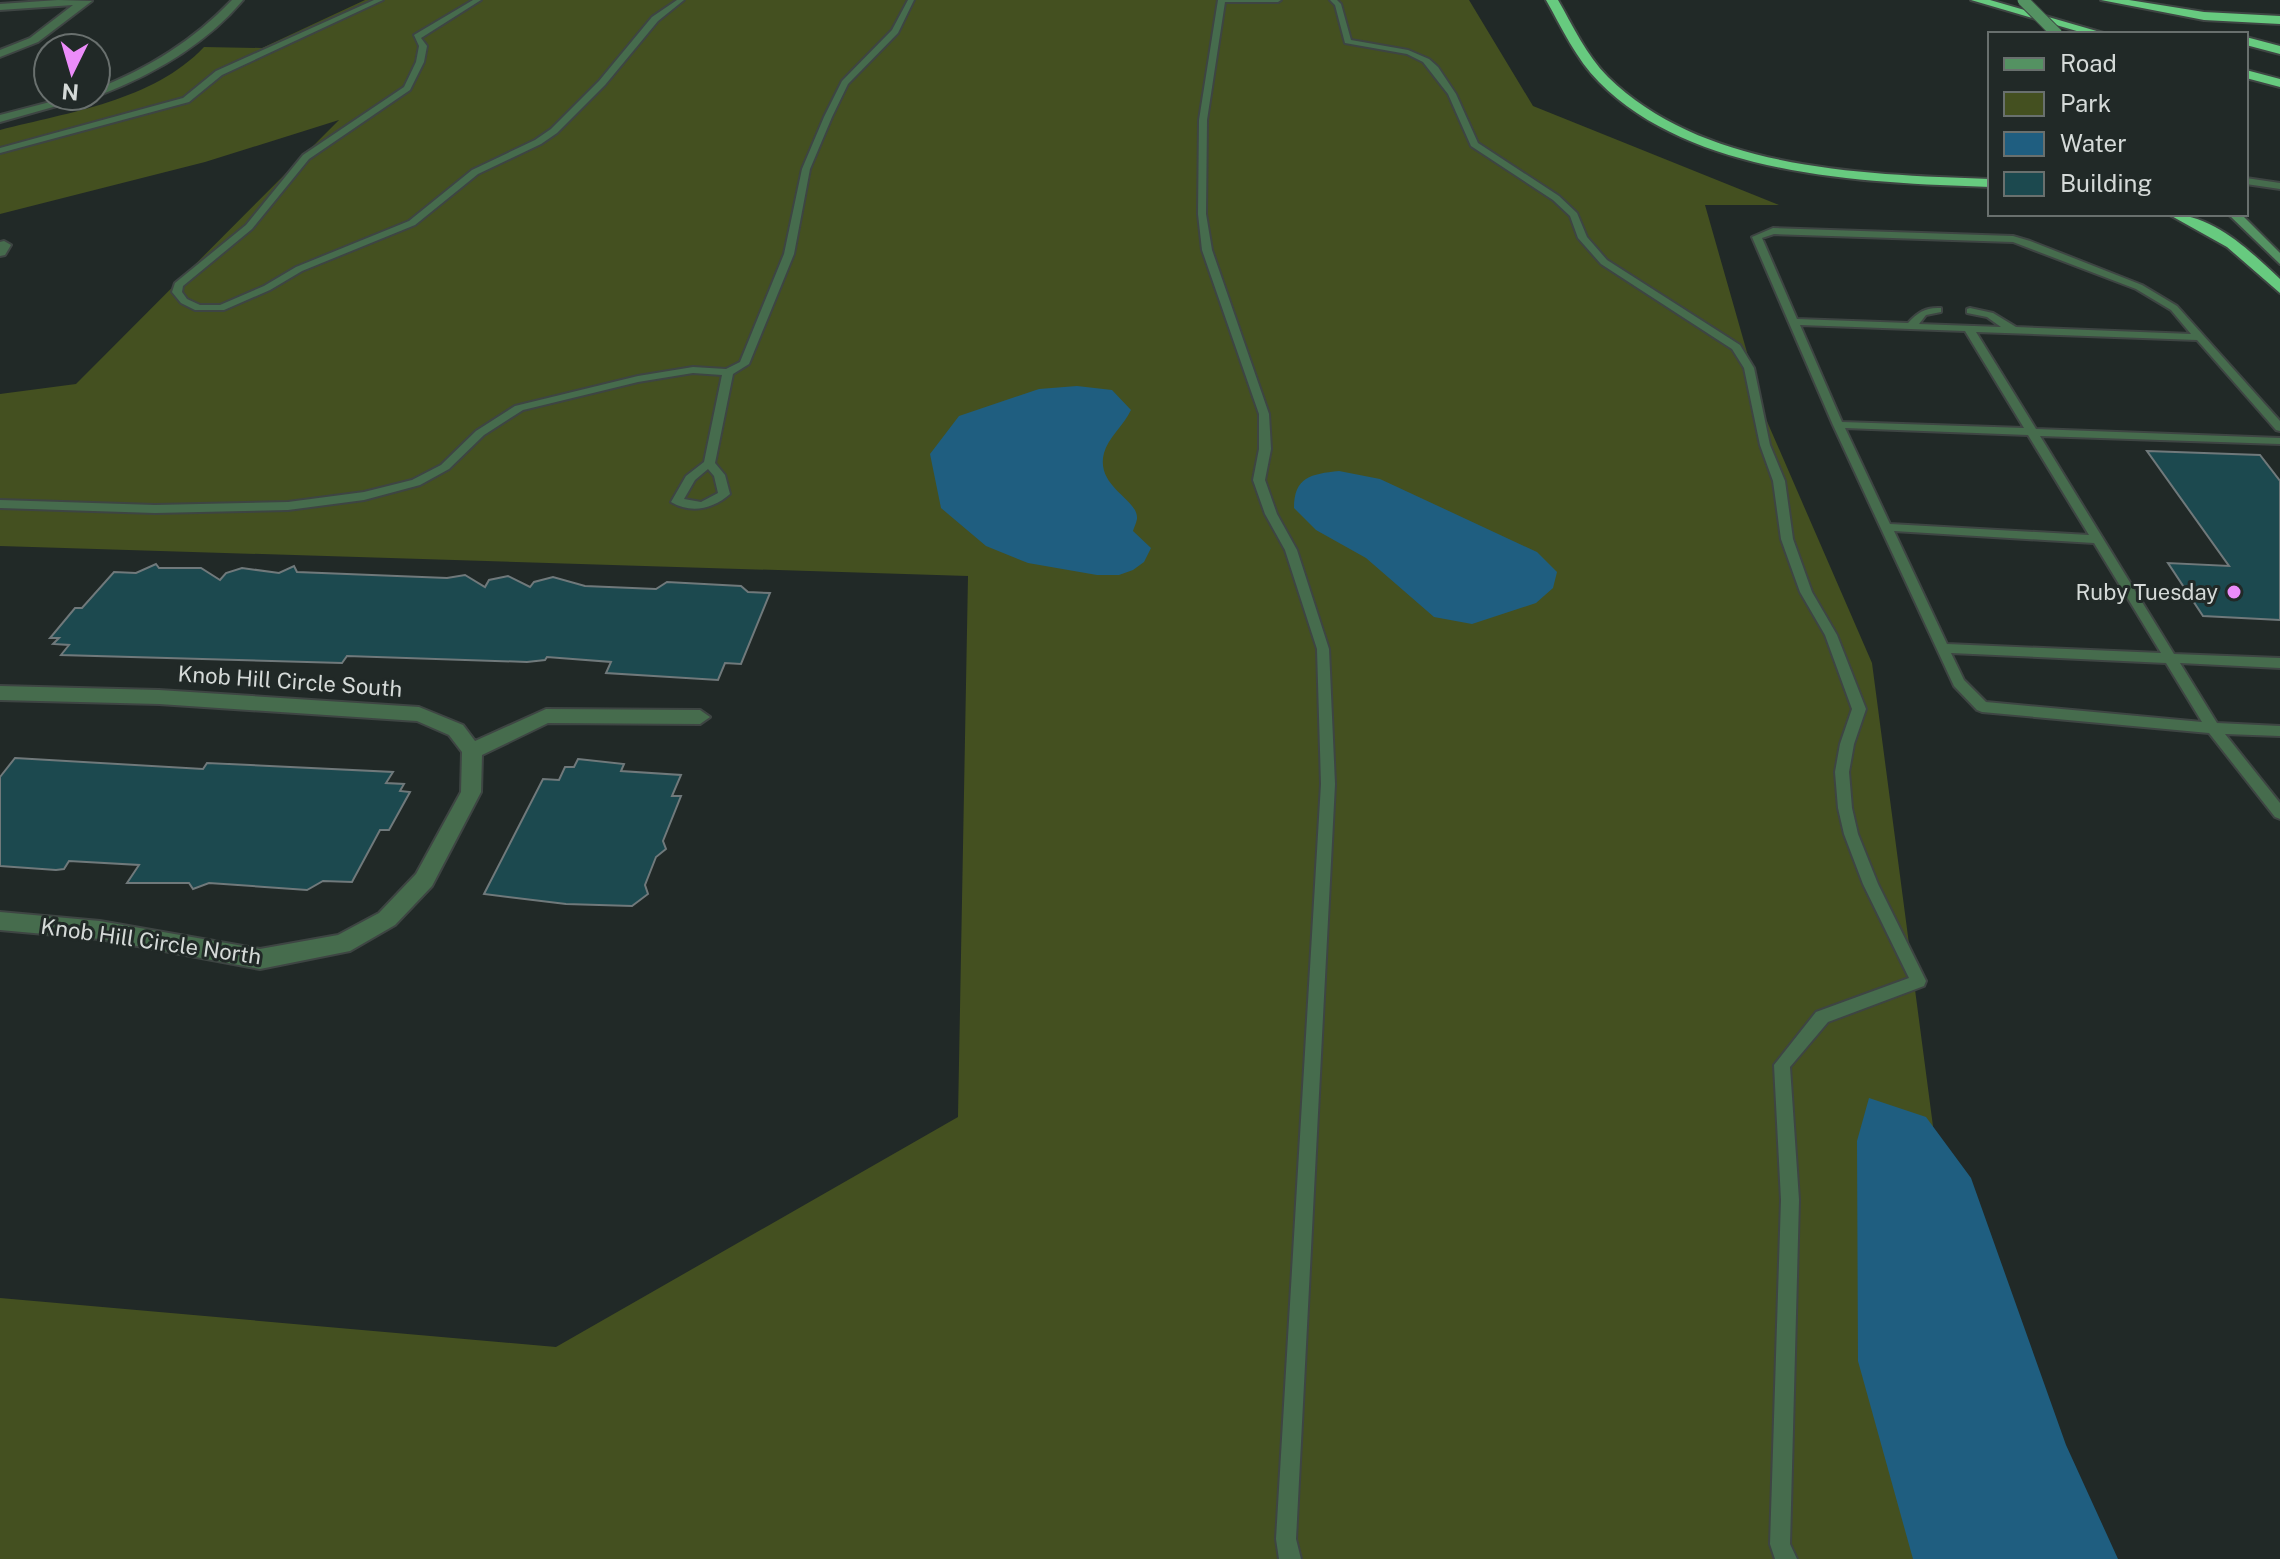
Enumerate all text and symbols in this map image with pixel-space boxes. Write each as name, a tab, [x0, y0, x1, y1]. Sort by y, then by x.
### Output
north arrow	[32, 32, 112, 112]
legend	[1988, 32, 2248, 216]
text: Road	[2060, 49, 2117, 77]
text: N	[61, 78, 80, 106]
text: Park	[2060, 89, 2111, 117]
text: Water	[2060, 129, 2127, 157]
text: Building	[2060, 169, 2152, 197]
place label: Ruby Tuesday	[2076, 579, 2218, 605]
marker: Ruby Tuesday	[2225, 583, 2243, 601]
street label: Knob Hill Circle South	[177, 660, 403, 702]
street label: Knob Hill Circle North	[39, 913, 263, 969]

